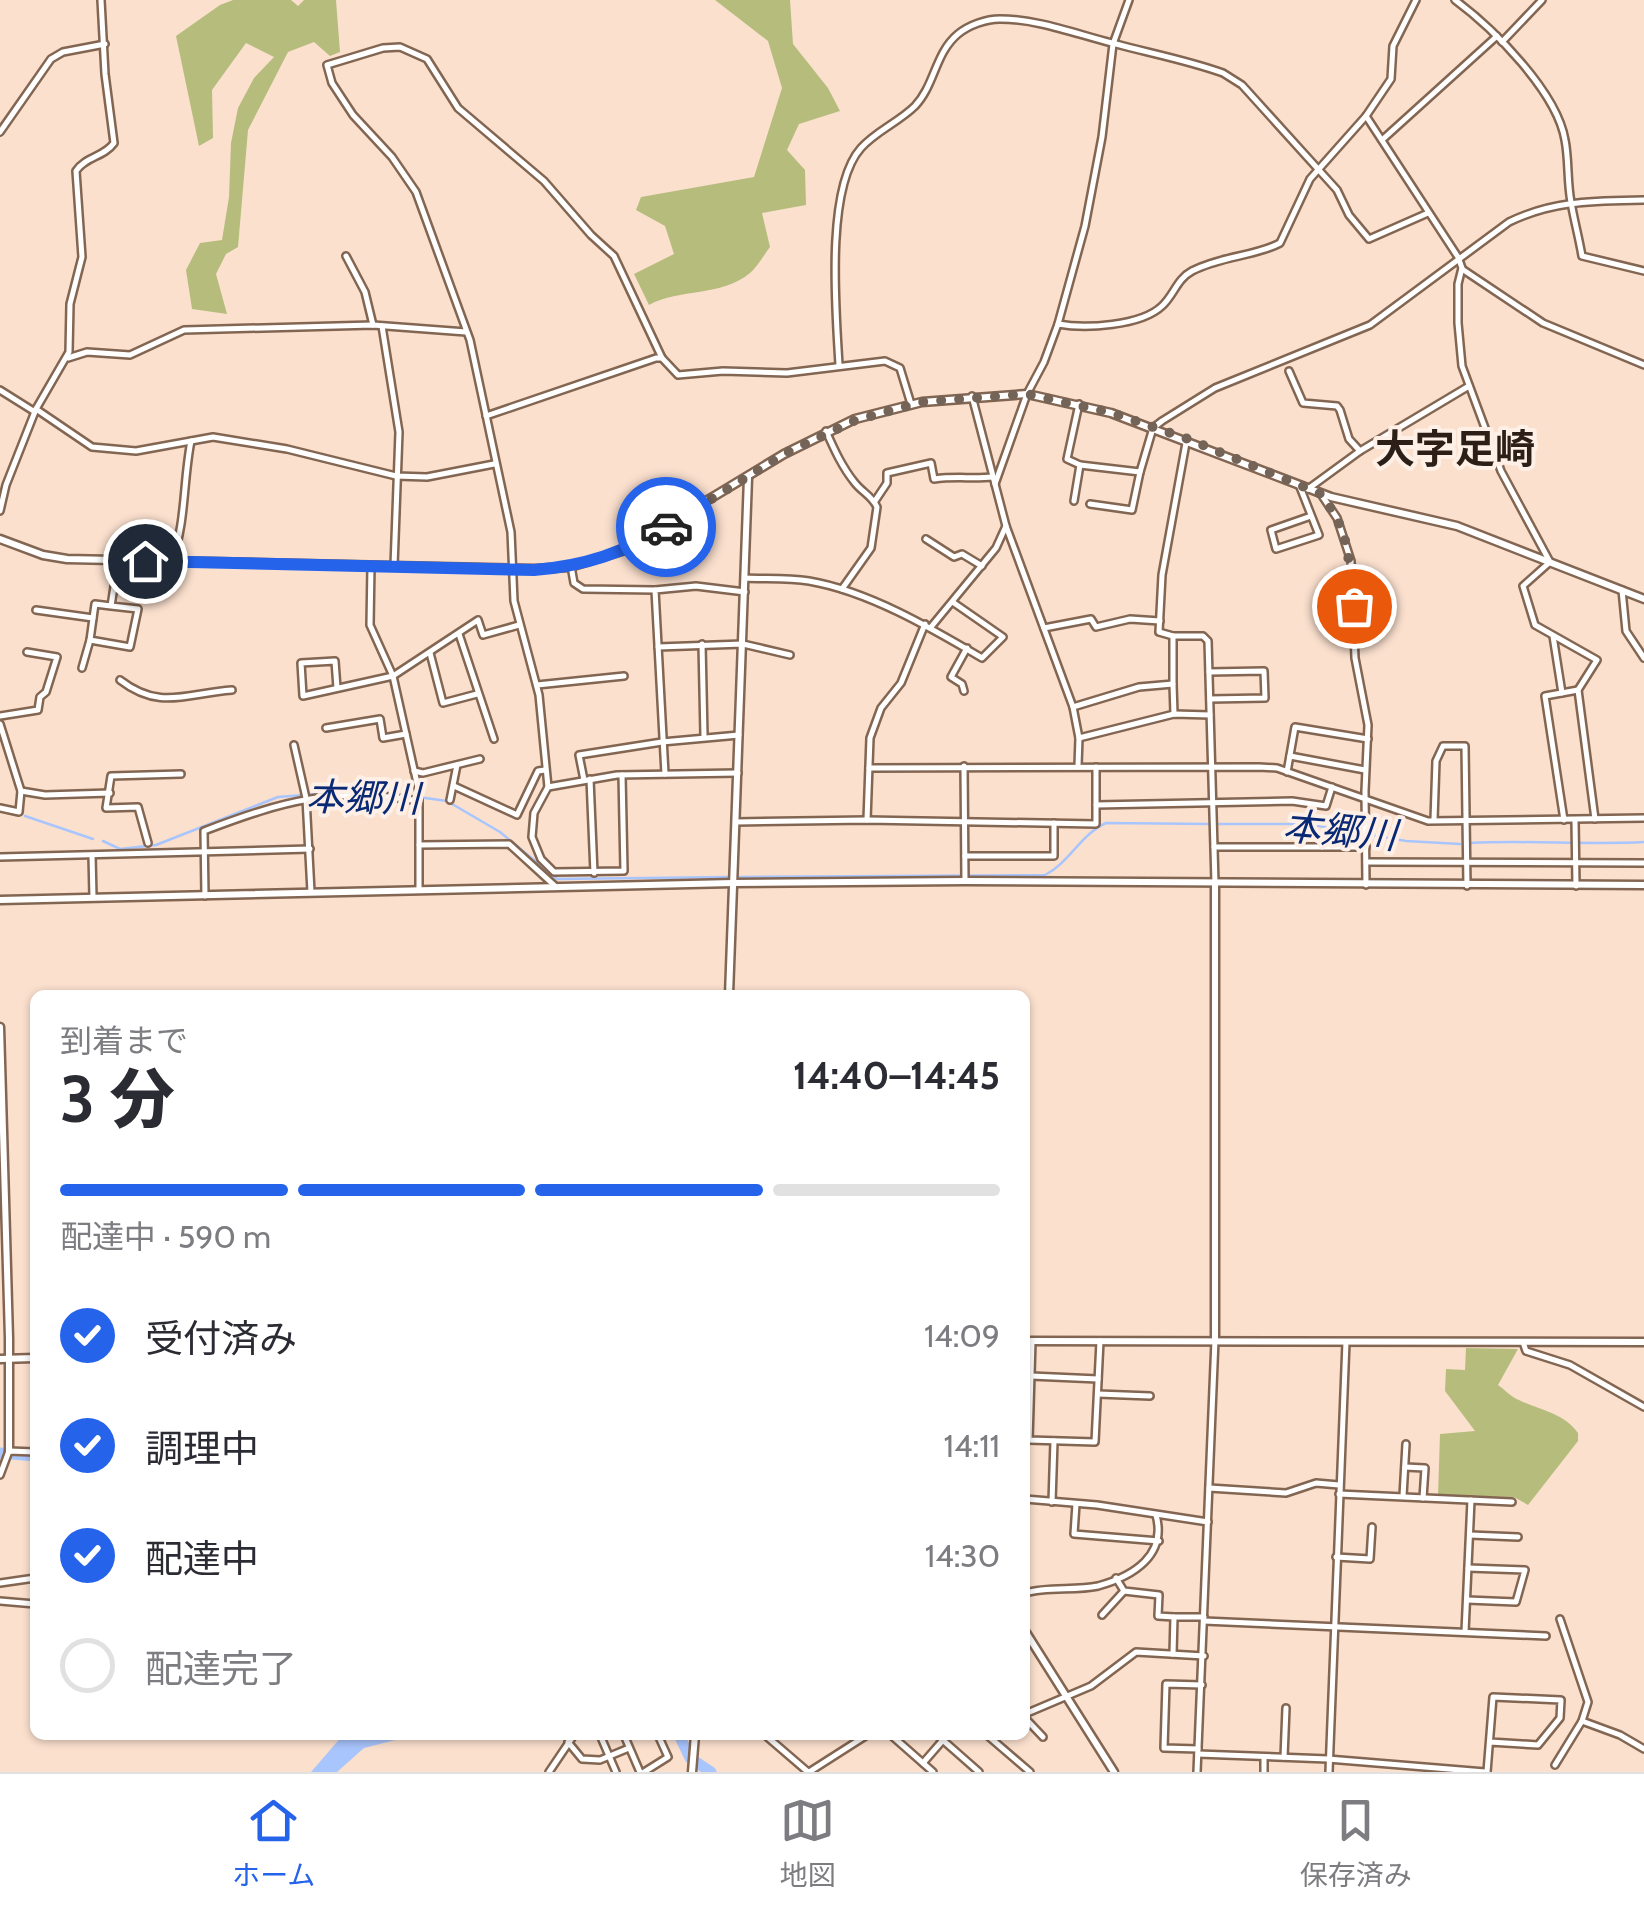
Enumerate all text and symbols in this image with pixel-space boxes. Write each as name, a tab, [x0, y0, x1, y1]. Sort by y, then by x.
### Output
district label: 大字足崎	[1375, 424, 1535, 473]
courier	[616, 477, 716, 577]
icon: car	[639, 500, 694, 555]
pin	[103, 519, 188, 604]
icon: home	[118, 534, 173, 589]
pin	[1312, 564, 1397, 649]
icon: bag	[1327, 579, 1382, 634]
water label: 本郷川	[306, 773, 424, 822]
water label: 本郷川	[1281, 802, 1403, 859]
text: 到着まで	[60, 1021, 188, 1060]
text: 14:40–14:45	[793, 1052, 1000, 1099]
text: 3 分	[60, 1059, 175, 1138]
text: 配達中 · 590 m	[60, 1217, 271, 1256]
icon: check	[60, 1308, 115, 1363]
text: 受付済み	[145, 1315, 297, 1362]
text: 14:09	[924, 1316, 1000, 1355]
icon: check	[60, 1418, 115, 1473]
text: 調理中	[145, 1425, 259, 1472]
text: 14:11	[944, 1426, 1000, 1465]
icon: check	[60, 1528, 115, 1583]
text: 配達中	[145, 1535, 259, 1582]
text: 14:30	[925, 1536, 1000, 1575]
text: 配達完了	[145, 1645, 297, 1692]
tab: ホーム	[232, 1793, 315, 1893]
tab: 地図	[780, 1793, 836, 1893]
tab: 保存済み	[1300, 1793, 1412, 1893]

